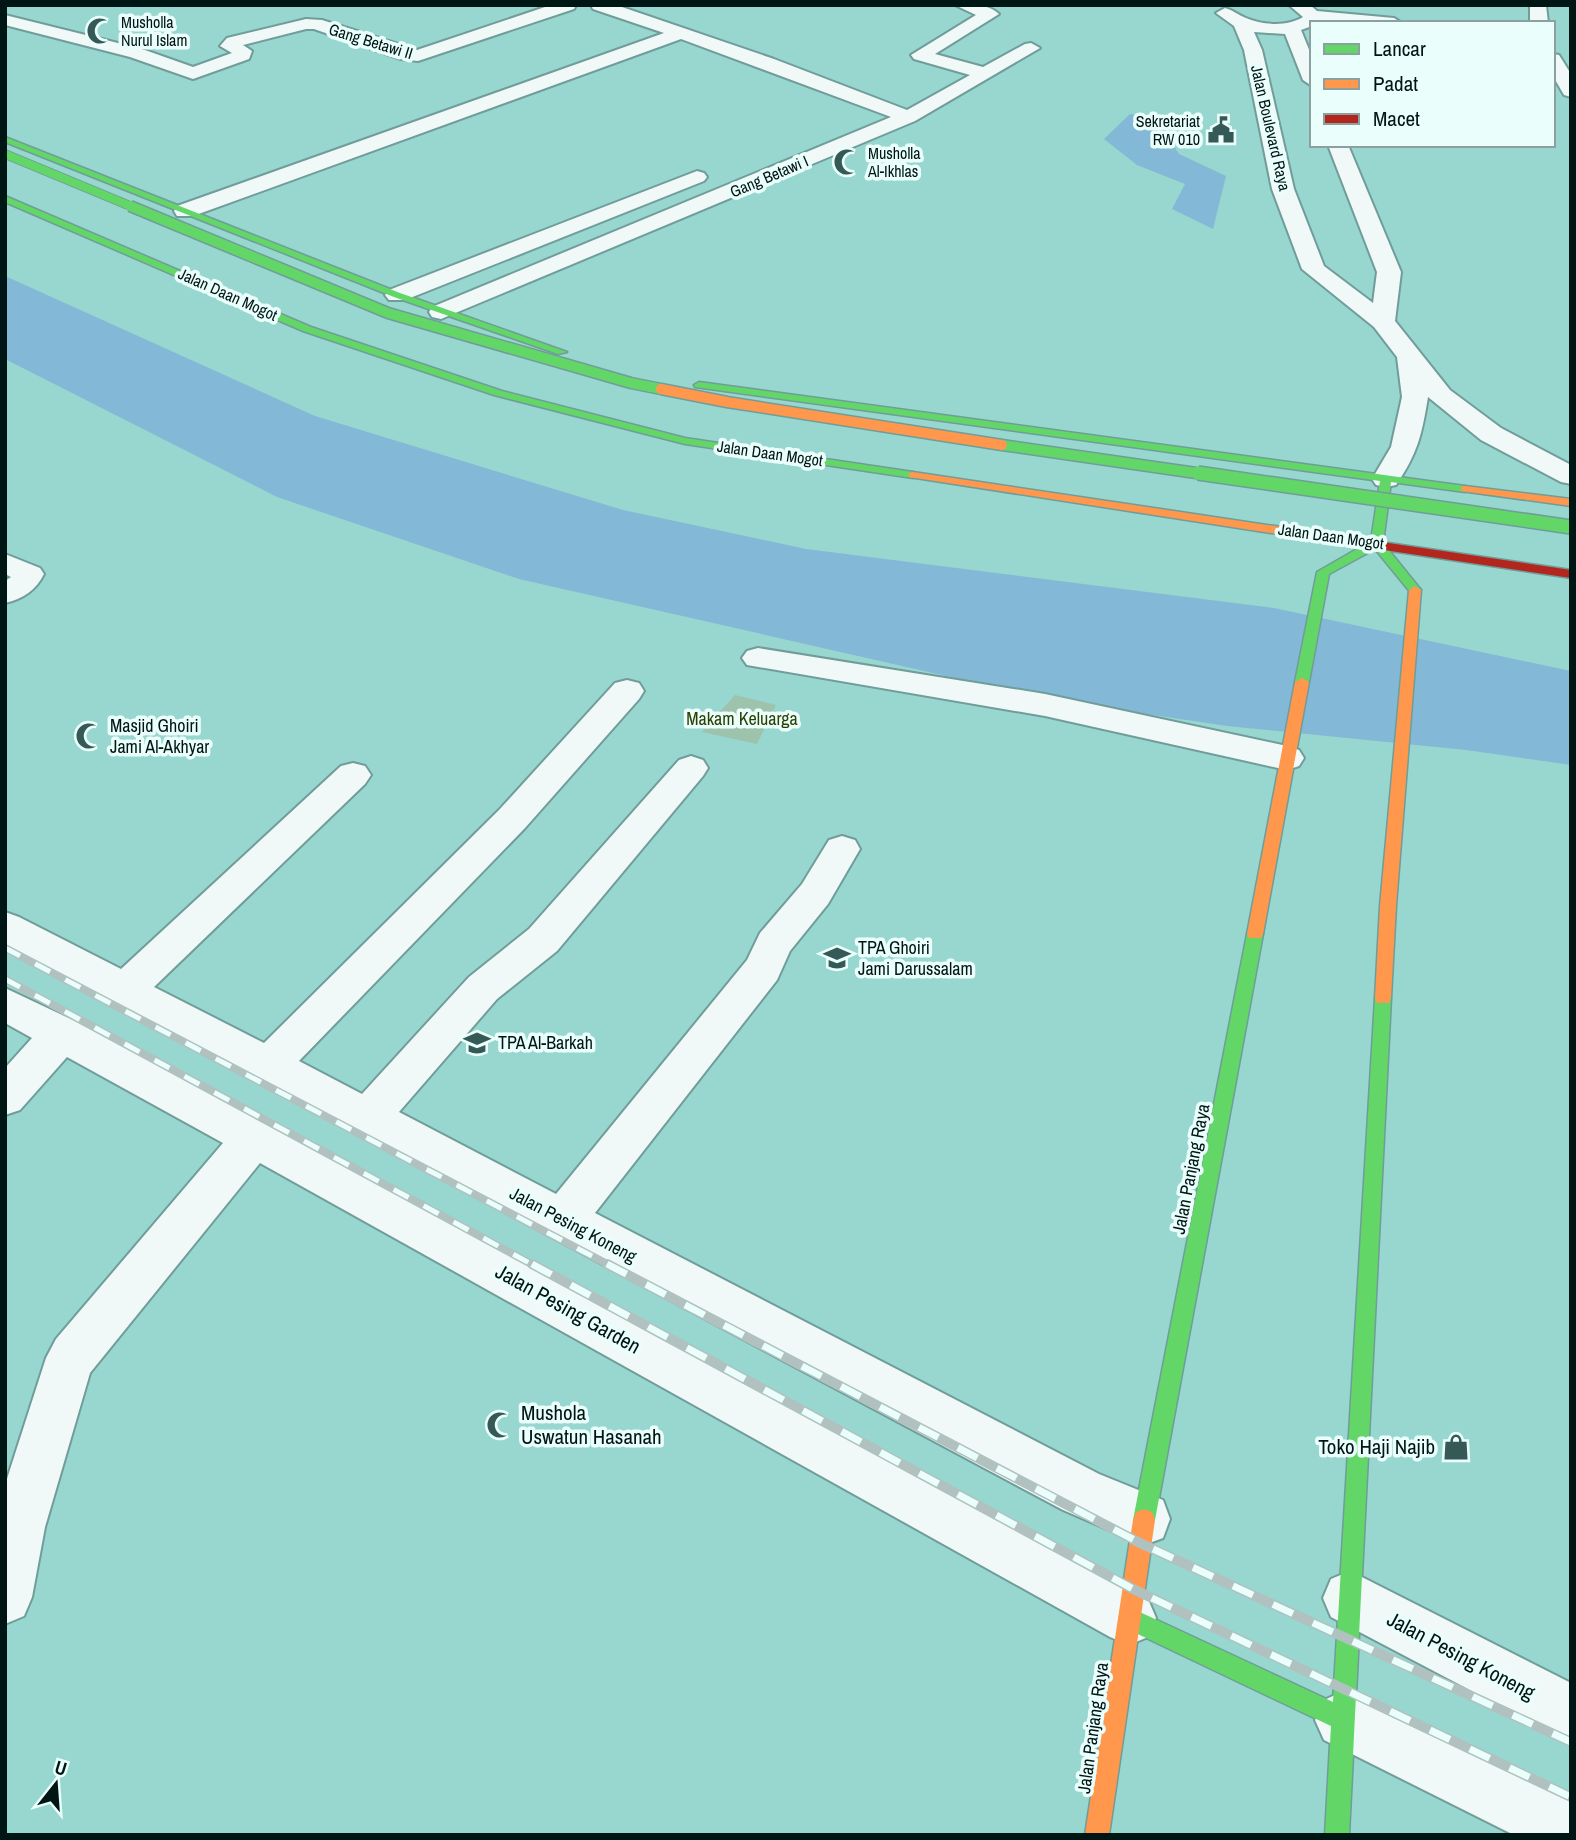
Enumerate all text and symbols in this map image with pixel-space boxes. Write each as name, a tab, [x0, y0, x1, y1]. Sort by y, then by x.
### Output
place label: Musholla Nurul Islam	[121, 11, 187, 51]
mosque icon: Musholla Nurul Islam	[85, 16, 115, 46]
street label: Gang Betawi II	[326, 18, 416, 64]
legend	[1310, 21, 1555, 147]
text: Lancar	[1373, 34, 1426, 63]
street label: Jalan Boulevard Raya	[1246, 63, 1296, 194]
text: Padat	[1373, 69, 1418, 98]
text: Macet	[1373, 104, 1420, 133]
place label: Sekretariat RW 010	[1136, 110, 1200, 150]
public building icon: Sekretariat RW 010	[1206, 115, 1236, 145]
place label: Musholla Al-Ikhlas	[867, 142, 921, 182]
mosque icon: Musholla Al-Ikhlas	[832, 147, 862, 177]
street label: Gang Betawi I	[726, 150, 812, 202]
street label: Jalan Daan Mogot	[175, 262, 281, 326]
street label: Jalan Daan Mogot	[716, 435, 825, 471]
street label: Jalan Daan Mogot	[1277, 518, 1386, 554]
park label: Makam Keluarga	[686, 706, 798, 731]
place label: Masjid Ghoiri Jami Al-Akhyar	[110, 713, 209, 759]
mosque icon: Masjid Ghoiri Jami Al-Akhyar	[74, 721, 104, 751]
place label: TPA Ghoiri Jami Darussalam	[858, 935, 973, 981]
school or university icon: TPA Ghoiri Jami Darussalam	[822, 943, 852, 973]
school or university icon: TPA Al-Barkah	[462, 1028, 492, 1058]
place label: TPA Al-Barkah	[498, 1030, 593, 1055]
street label: Jalan Panjang Raya	[1166, 1102, 1215, 1236]
street label: Jalan Pesing Koneng	[505, 1181, 642, 1269]
street label: Jalan Pesing Garden	[490, 1257, 646, 1360]
place label: Mushola Uswatun Hasanah	[521, 1398, 662, 1451]
mosque icon: Mushola Uswatun Hasanah	[485, 1410, 515, 1440]
place label: Toko Haji Najib	[1318, 1432, 1435, 1461]
shop icon: Toko Haji Najib	[1441, 1432, 1471, 1462]
street label: Jalan Pesing Koneng	[1382, 1604, 1541, 1707]
street label: Jalan Panjang Raya	[1071, 1661, 1114, 1795]
north arrow	[21, 1749, 91, 1819]
text: U	[52, 1754, 70, 1782]

